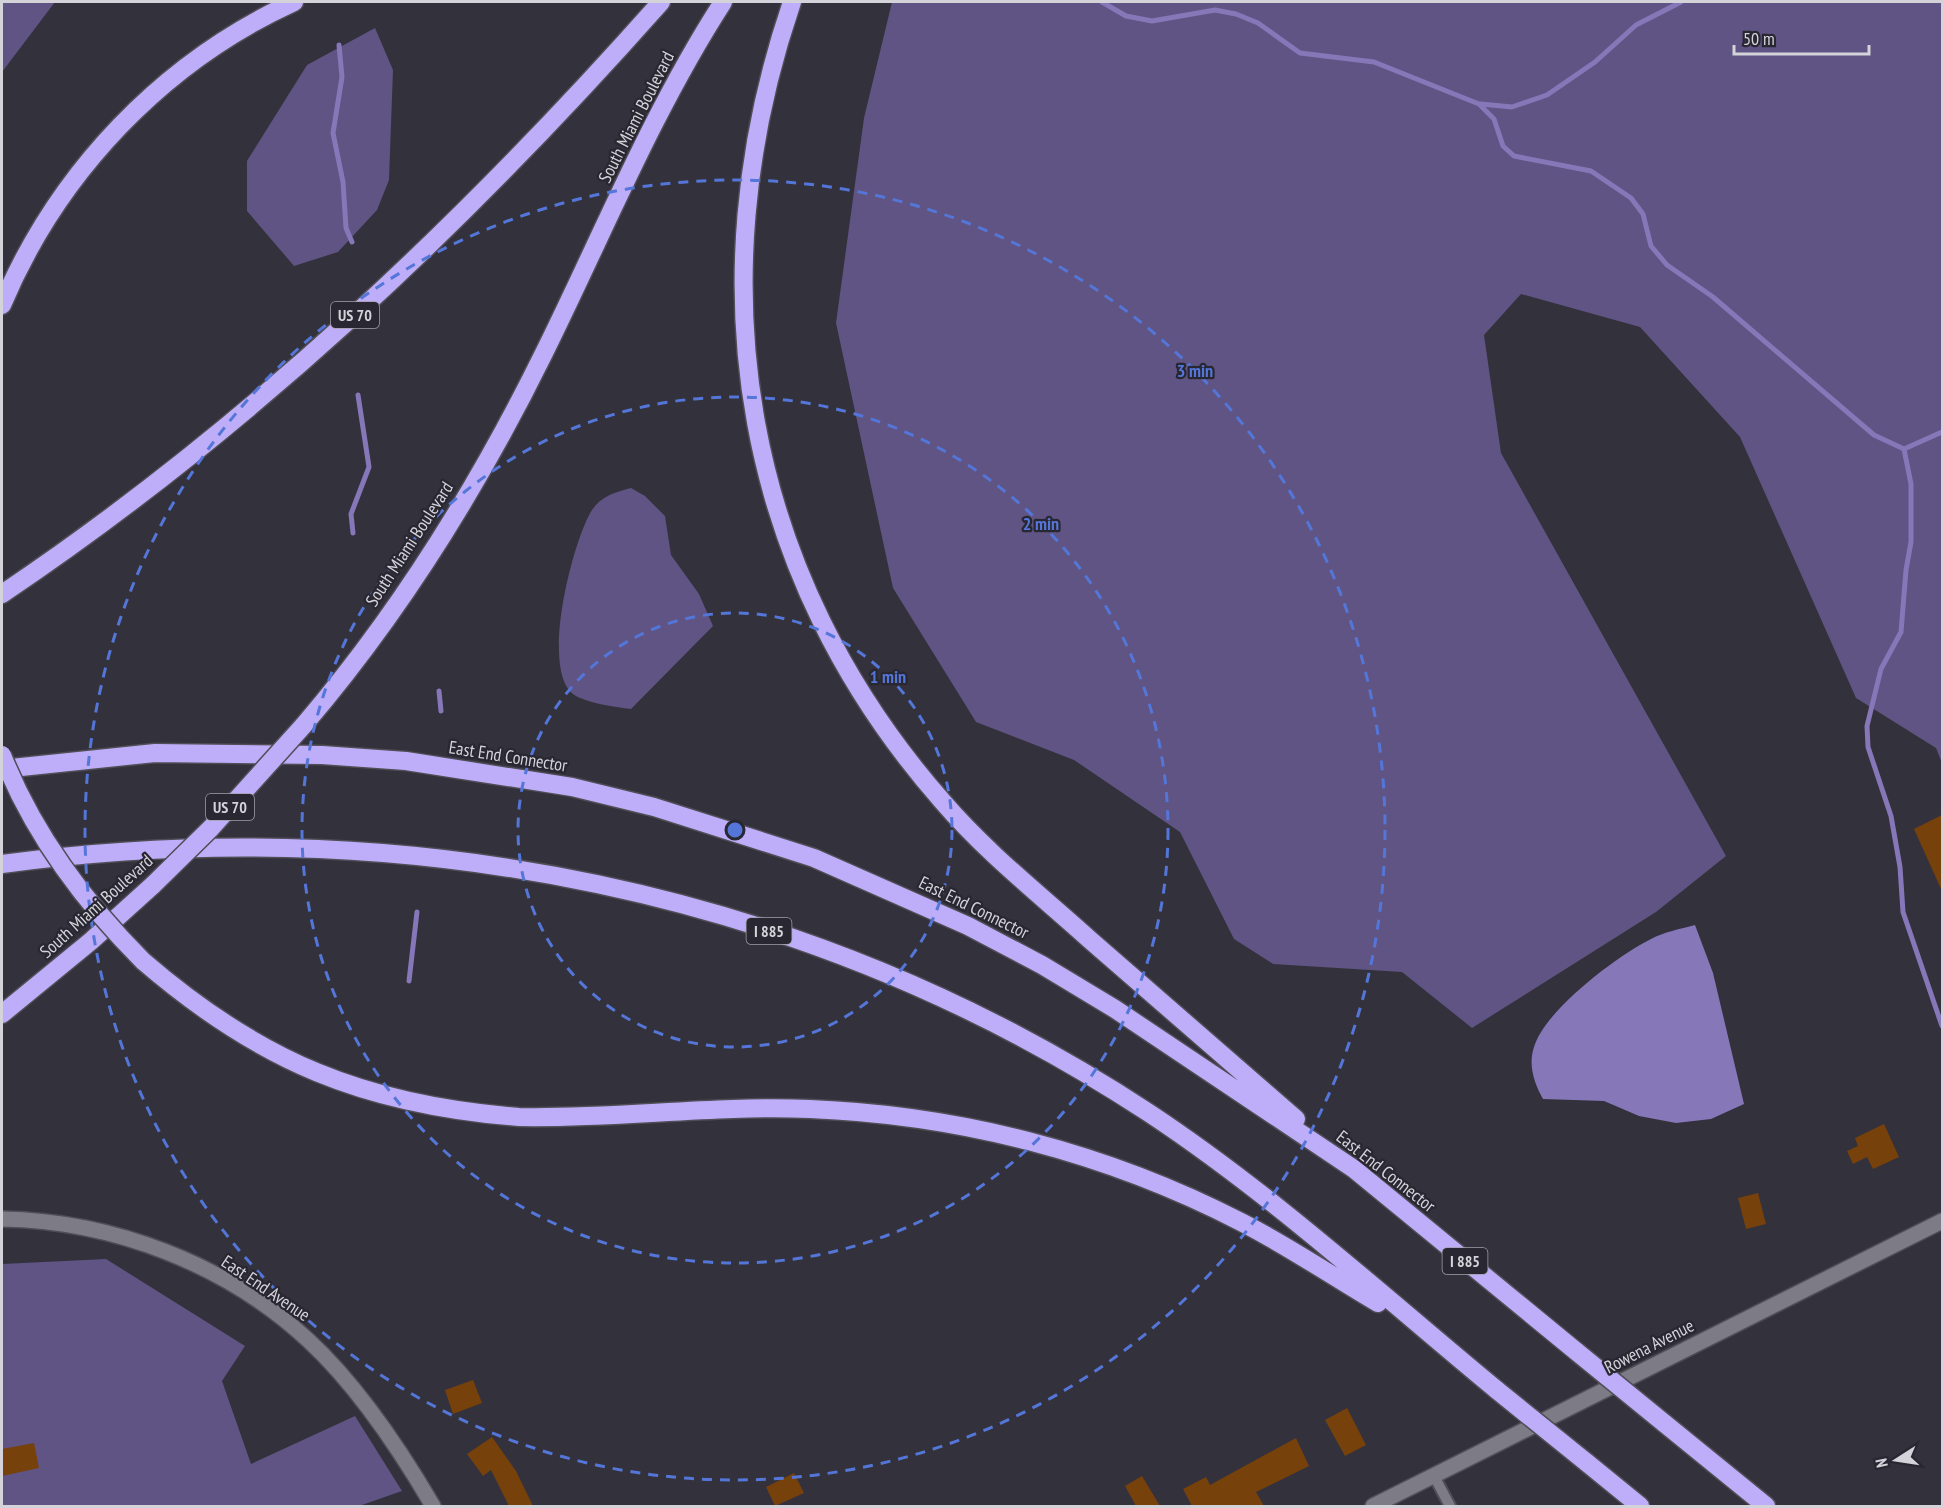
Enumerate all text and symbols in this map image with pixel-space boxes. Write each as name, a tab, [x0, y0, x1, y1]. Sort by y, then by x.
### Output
scale bar	[1734, 18, 1869, 56]
text: 50 m	[1743, 27, 1775, 50]
street label: South Miami Boulevard	[593, 47, 679, 187]
road number: US 70	[331, 302, 379, 328]
text: 3 min	[1177, 359, 1213, 382]
street label: South Miami Boulevard	[360, 477, 458, 611]
text: 2 min	[1023, 512, 1059, 535]
text: 1 min	[870, 665, 906, 688]
street label: East End Connector	[447, 735, 569, 777]
road number: US 70	[206, 794, 254, 820]
centre of rings	[725, 820, 745, 840]
street label: South Miami Boulevard	[35, 849, 157, 963]
street label: East End Connector	[915, 870, 1033, 944]
road number: I 885	[746, 918, 792, 944]
street label: East End Connector	[1332, 1125, 1440, 1217]
road number: I 885	[1442, 1248, 1488, 1274]
street label: East End Avenue	[217, 1250, 315, 1326]
street label: Rowena Avenue	[1600, 1314, 1698, 1378]
north arrow	[1866, 1430, 1926, 1490]
text: N	[1871, 1457, 1892, 1469]

